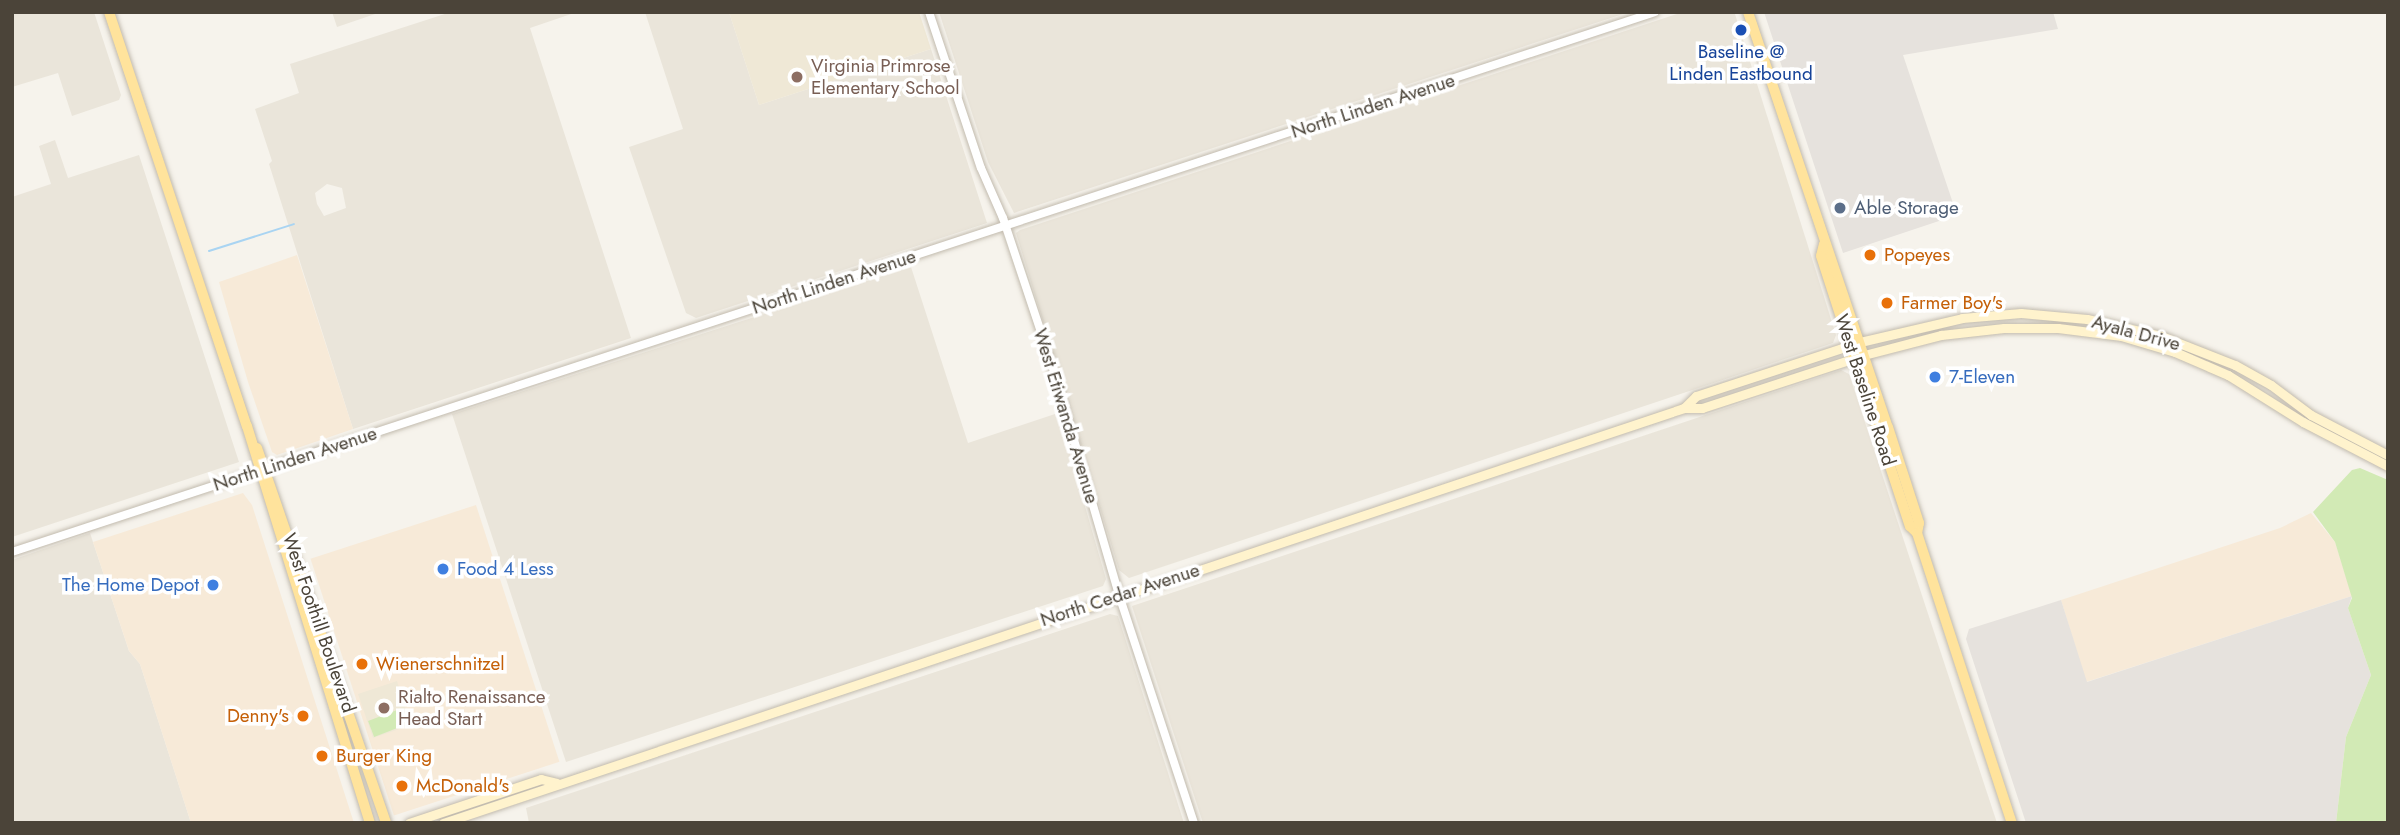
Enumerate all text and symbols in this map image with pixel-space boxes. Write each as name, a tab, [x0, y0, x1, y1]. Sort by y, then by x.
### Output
marker: Baseline @ Linden Eastbound	[1733, 22, 1749, 38]
place label: Baseline @ Linden Eastbound	[1669, 41, 1813, 85]
place label: Virginia Primrose Elementary School	[811, 55, 960, 99]
marker: Virginia Primrose Elementary School	[789, 69, 805, 85]
street label: North Linden Avenue	[1288, 69, 1458, 143]
place label: Able Storage	[1854, 197, 1959, 219]
marker: Able Storage	[1832, 200, 1848, 216]
place label: Popeyes	[1884, 244, 1950, 266]
street label: North Linden Avenue	[749, 245, 919, 319]
marker: Popeyes	[1862, 247, 1878, 263]
place label: Farmer Boy's	[1901, 292, 2003, 314]
marker: Farmer Boy's	[1879, 295, 1895, 311]
street label: Ayala Drive	[2089, 310, 2183, 356]
street label: West Baseline Road	[1830, 311, 1900, 469]
street label: West Etiwanda Avenue	[1029, 326, 1103, 506]
place label: 7-Eleven	[1949, 366, 2015, 388]
marker: 7-Eleven	[1927, 369, 1943, 385]
street label: North Linden Avenue	[210, 422, 380, 496]
street label: West Foothill Boulevard	[278, 530, 360, 716]
place label: Food 4 Less	[457, 558, 554, 580]
street label: North Cedar Avenue	[1038, 559, 1202, 631]
marker: Food 4 Less	[435, 561, 451, 577]
place label: The Home Depot	[62, 574, 199, 596]
marker: The Home Depot	[205, 577, 221, 593]
place label: Wienerschnitzel	[376, 653, 505, 675]
marker: Wienerschnitzel	[354, 656, 370, 672]
place label: Rialto Renaissance Head Start	[398, 686, 545, 730]
marker: Rialto Renaissance Head Start	[376, 700, 392, 716]
place label: Denny's	[227, 705, 289, 727]
marker: Denny's	[295, 708, 311, 724]
place label: Burger King	[336, 745, 432, 767]
marker: Burger King	[314, 748, 330, 764]
place label: McDonald's	[416, 775, 509, 797]
marker: McDonald's	[394, 778, 410, 794]

